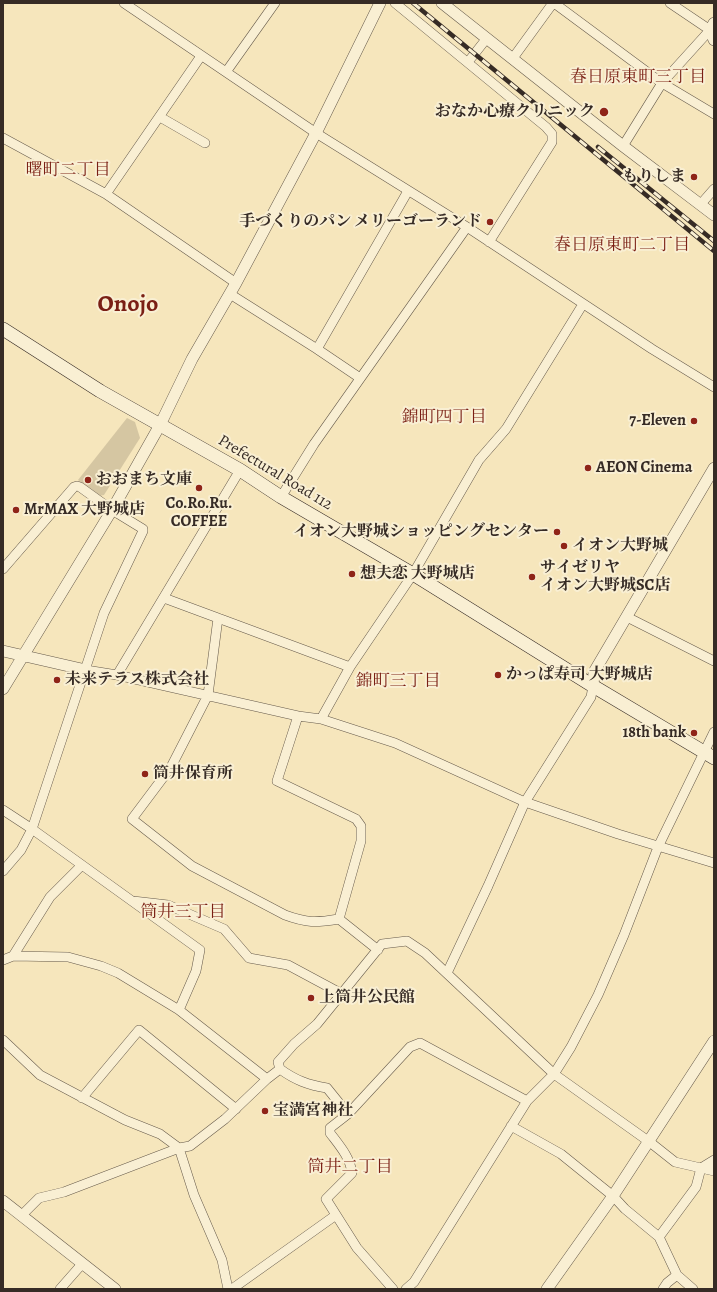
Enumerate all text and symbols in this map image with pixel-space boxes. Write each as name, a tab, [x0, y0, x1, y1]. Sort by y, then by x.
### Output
district label: 春日原東町三丁目	[570, 68, 706, 88]
place label: おなか心療クリニック	[435, 102, 595, 122]
marker: おなか心療クリニック	[598, 106, 610, 118]
district label: 曙町二丁目	[26, 161, 110, 181]
place label: もりしま	[622, 167, 686, 187]
marker: もりしま	[689, 172, 699, 182]
place label: 手づくりのパン メリーゴーランド	[239, 212, 482, 232]
marker: 手づくりのパン メリーゴーランド	[485, 217, 495, 227]
district label: 春日原東町二丁目	[554, 236, 690, 256]
district label: Onojo	[98, 291, 158, 319]
district label: 錦町四丁目	[402, 408, 486, 428]
place label: 7-Eleven	[629, 411, 686, 431]
marker: 7-Eleven	[689, 416, 699, 426]
street label: Prefectural Road 112	[214, 431, 336, 515]
place label: AEON Cinema	[596, 458, 692, 478]
marker: AEON Cinema	[583, 463, 593, 473]
place label: おおまち文庫	[96, 470, 192, 490]
marker: おおまち文庫	[83, 475, 93, 485]
marker: Co.Ro.Ru. COFFEE	[194, 483, 204, 493]
place label: Co.Ro.Ru. COFFEE	[166, 494, 232, 532]
place label: MrMAX 大野城店	[24, 500, 145, 520]
marker: MrMAX 大野城店	[11, 505, 21, 515]
place label: イオン大野城ショッピングセンター	[293, 522, 549, 542]
marker: イオン大野城ショッピングセンター	[552, 527, 562, 537]
place label: イオン大野城	[572, 536, 668, 556]
marker: イオン大野城	[559, 541, 569, 551]
place label: サイゼリヤ イオン大野城SC店	[540, 558, 670, 596]
place label: 想夫恋 大野城店	[360, 564, 475, 584]
marker: 想夫恋 大野城店	[347, 569, 357, 579]
marker: サイゼリヤ イオン大野城SC店	[527, 572, 537, 582]
place label: かっぱ寿司 大野城店	[506, 665, 653, 685]
place label: 未来テラス株式会社	[65, 670, 209, 690]
marker: かっぱ寿司 大野城店	[493, 670, 503, 680]
district label: 錦町三丁目	[356, 672, 440, 692]
marker: 未来テラス株式会社	[52, 675, 62, 685]
place label: 18th bank	[623, 723, 686, 743]
marker: 18th bank	[689, 728, 699, 738]
place label: 筒井保育所	[153, 764, 233, 784]
marker: 筒井保育所	[140, 769, 150, 779]
district label: 筒井三丁目	[141, 903, 225, 923]
place label: 上筒井公民館	[319, 988, 415, 1008]
marker: 上筒井公民館	[306, 993, 316, 1003]
place label: 宝満宮神社	[273, 1101, 353, 1121]
marker: 宝満宮神社	[260, 1106, 270, 1116]
district label: 筒井二丁目	[308, 1158, 392, 1178]

